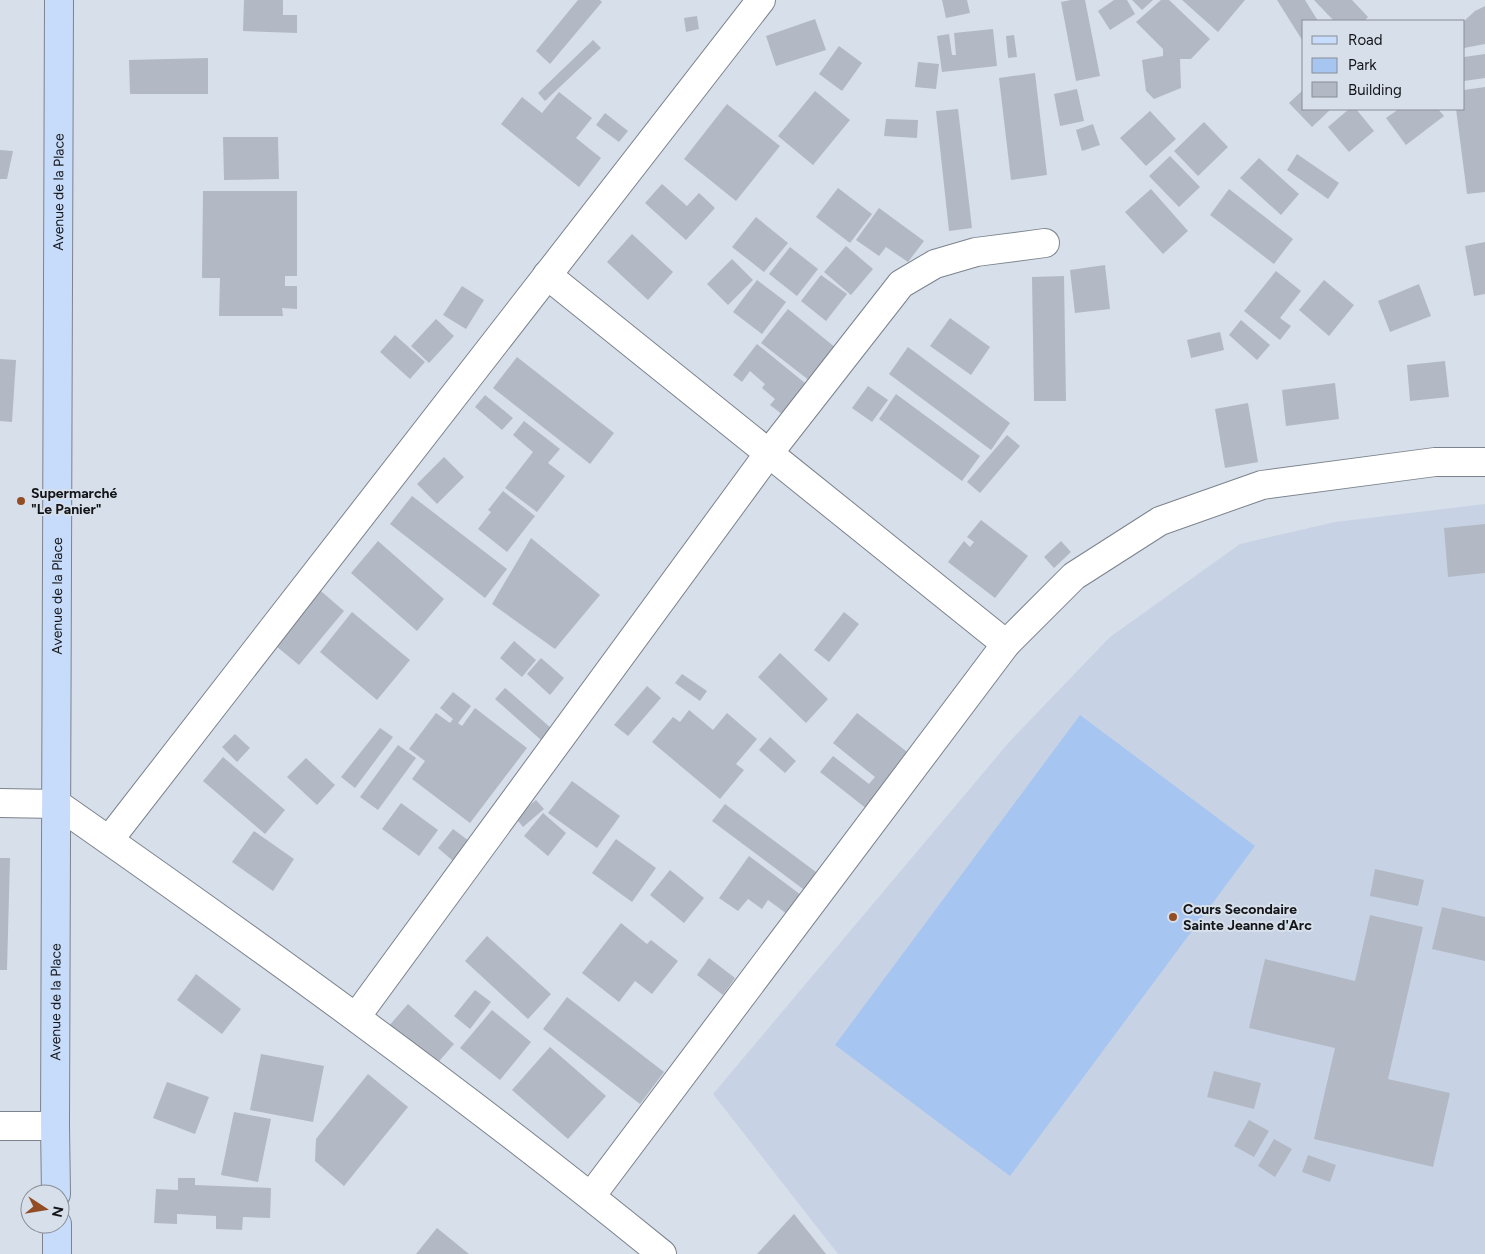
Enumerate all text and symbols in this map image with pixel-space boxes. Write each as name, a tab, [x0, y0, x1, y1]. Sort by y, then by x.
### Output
legend	[1302, 20, 1465, 110]
text: Road	[1348, 31, 1383, 49]
text: Park	[1348, 56, 1377, 74]
text: Building	[1348, 81, 1402, 99]
street label: Avenue de la Place	[50, 133, 67, 251]
place label: Supermarché "Le Panier"	[31, 485, 118, 518]
marker: Supermarché "Le Panier"	[15, 495, 27, 507]
street label: Avenue de la Place	[48, 537, 66, 655]
place label: Cours Secondaire Sainte Jeanne d'Arc	[1183, 901, 1312, 934]
marker: Cours Secondaire Sainte Jeanne d'Arc	[1167, 911, 1179, 923]
street label: Avenue de la Place	[47, 943, 64, 1061]
north arrow	[20, 1184, 70, 1234]
text: N	[48, 1205, 67, 1219]

